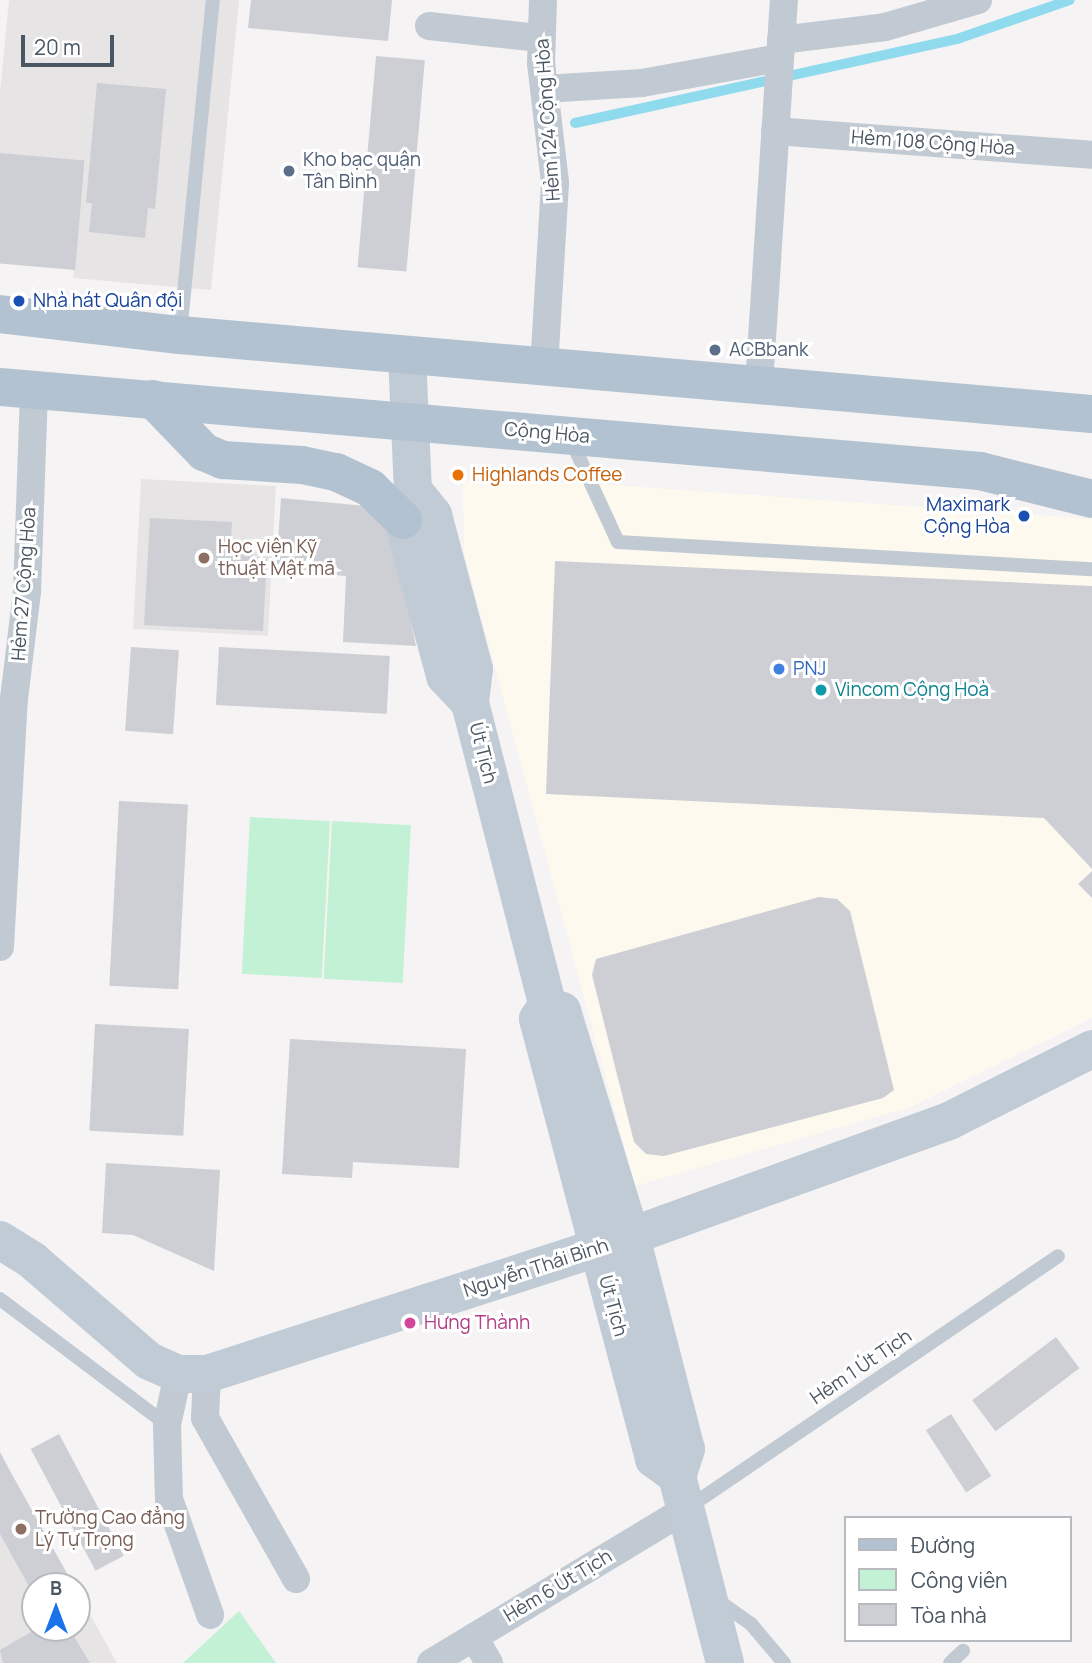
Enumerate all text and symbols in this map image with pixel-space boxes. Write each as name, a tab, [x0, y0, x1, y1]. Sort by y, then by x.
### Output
scale bar	[24, 21, 117, 65]
text: 20 m	[34, 33, 81, 61]
street label: Hẻm 124 Cộng Hòa	[531, 38, 565, 202]
street label: Hẻm 108 Cộng Hòa	[850, 126, 1016, 160]
place label: Kho bạc quận Tân Bình	[303, 149, 421, 193]
marker: Kho bạc quận Tân Bình	[281, 163, 297, 179]
place label: Nhà hát Quân đội	[33, 290, 183, 312]
marker: Nhà hát Quân đội	[11, 293, 27, 309]
place label: ACBbank	[729, 339, 808, 361]
marker: ACBbank	[707, 342, 723, 358]
street label: Cộng Hòa	[503, 418, 591, 448]
place label: Highlands Coffee	[472, 464, 622, 486]
marker: Highlands Coffee	[450, 467, 466, 483]
place label: Maximark Cộng Hòa	[924, 494, 1010, 538]
street label: Hẻm 27 Cộng Hòa	[7, 506, 41, 662]
marker: Maximark Cộng Hòa	[1016, 508, 1032, 524]
place label: Học viện Kỹ thuật Mật mã	[218, 536, 335, 580]
marker: Học viện Kỹ thuật Mật mã	[196, 550, 212, 566]
place label: PNJ	[793, 658, 826, 680]
marker: PNJ	[771, 661, 787, 677]
place label: Vincom Cộng Hoà	[835, 679, 989, 701]
marker: Vincom Cộng Hoà	[813, 682, 829, 698]
street label: Út Tịch	[464, 720, 502, 786]
street label: Nguyễn Thái Bình	[461, 1234, 611, 1302]
street label: Út Tịch	[594, 1273, 632, 1339]
place label: Hưng Thành	[424, 1312, 530, 1334]
marker: Hưng Thành	[402, 1315, 418, 1331]
street label: Hẻm 1 Út Tịch	[806, 1325, 916, 1409]
place label: Trường Cao đẳng Lý Tự Trọng	[35, 1507, 185, 1551]
legend	[844, 1516, 1071, 1642]
marker: Trường Cao đẳng Lý Tự Trọng	[13, 1521, 29, 1537]
text: Đường	[911, 1531, 975, 1559]
street label: Hẻm 6 Út Tịch	[500, 1545, 616, 1627]
text: Công viên	[911, 1566, 1008, 1594]
north arrow	[21, 1572, 91, 1642]
text: B	[50, 1575, 62, 1601]
text: Tòa nhà	[911, 1601, 987, 1629]

